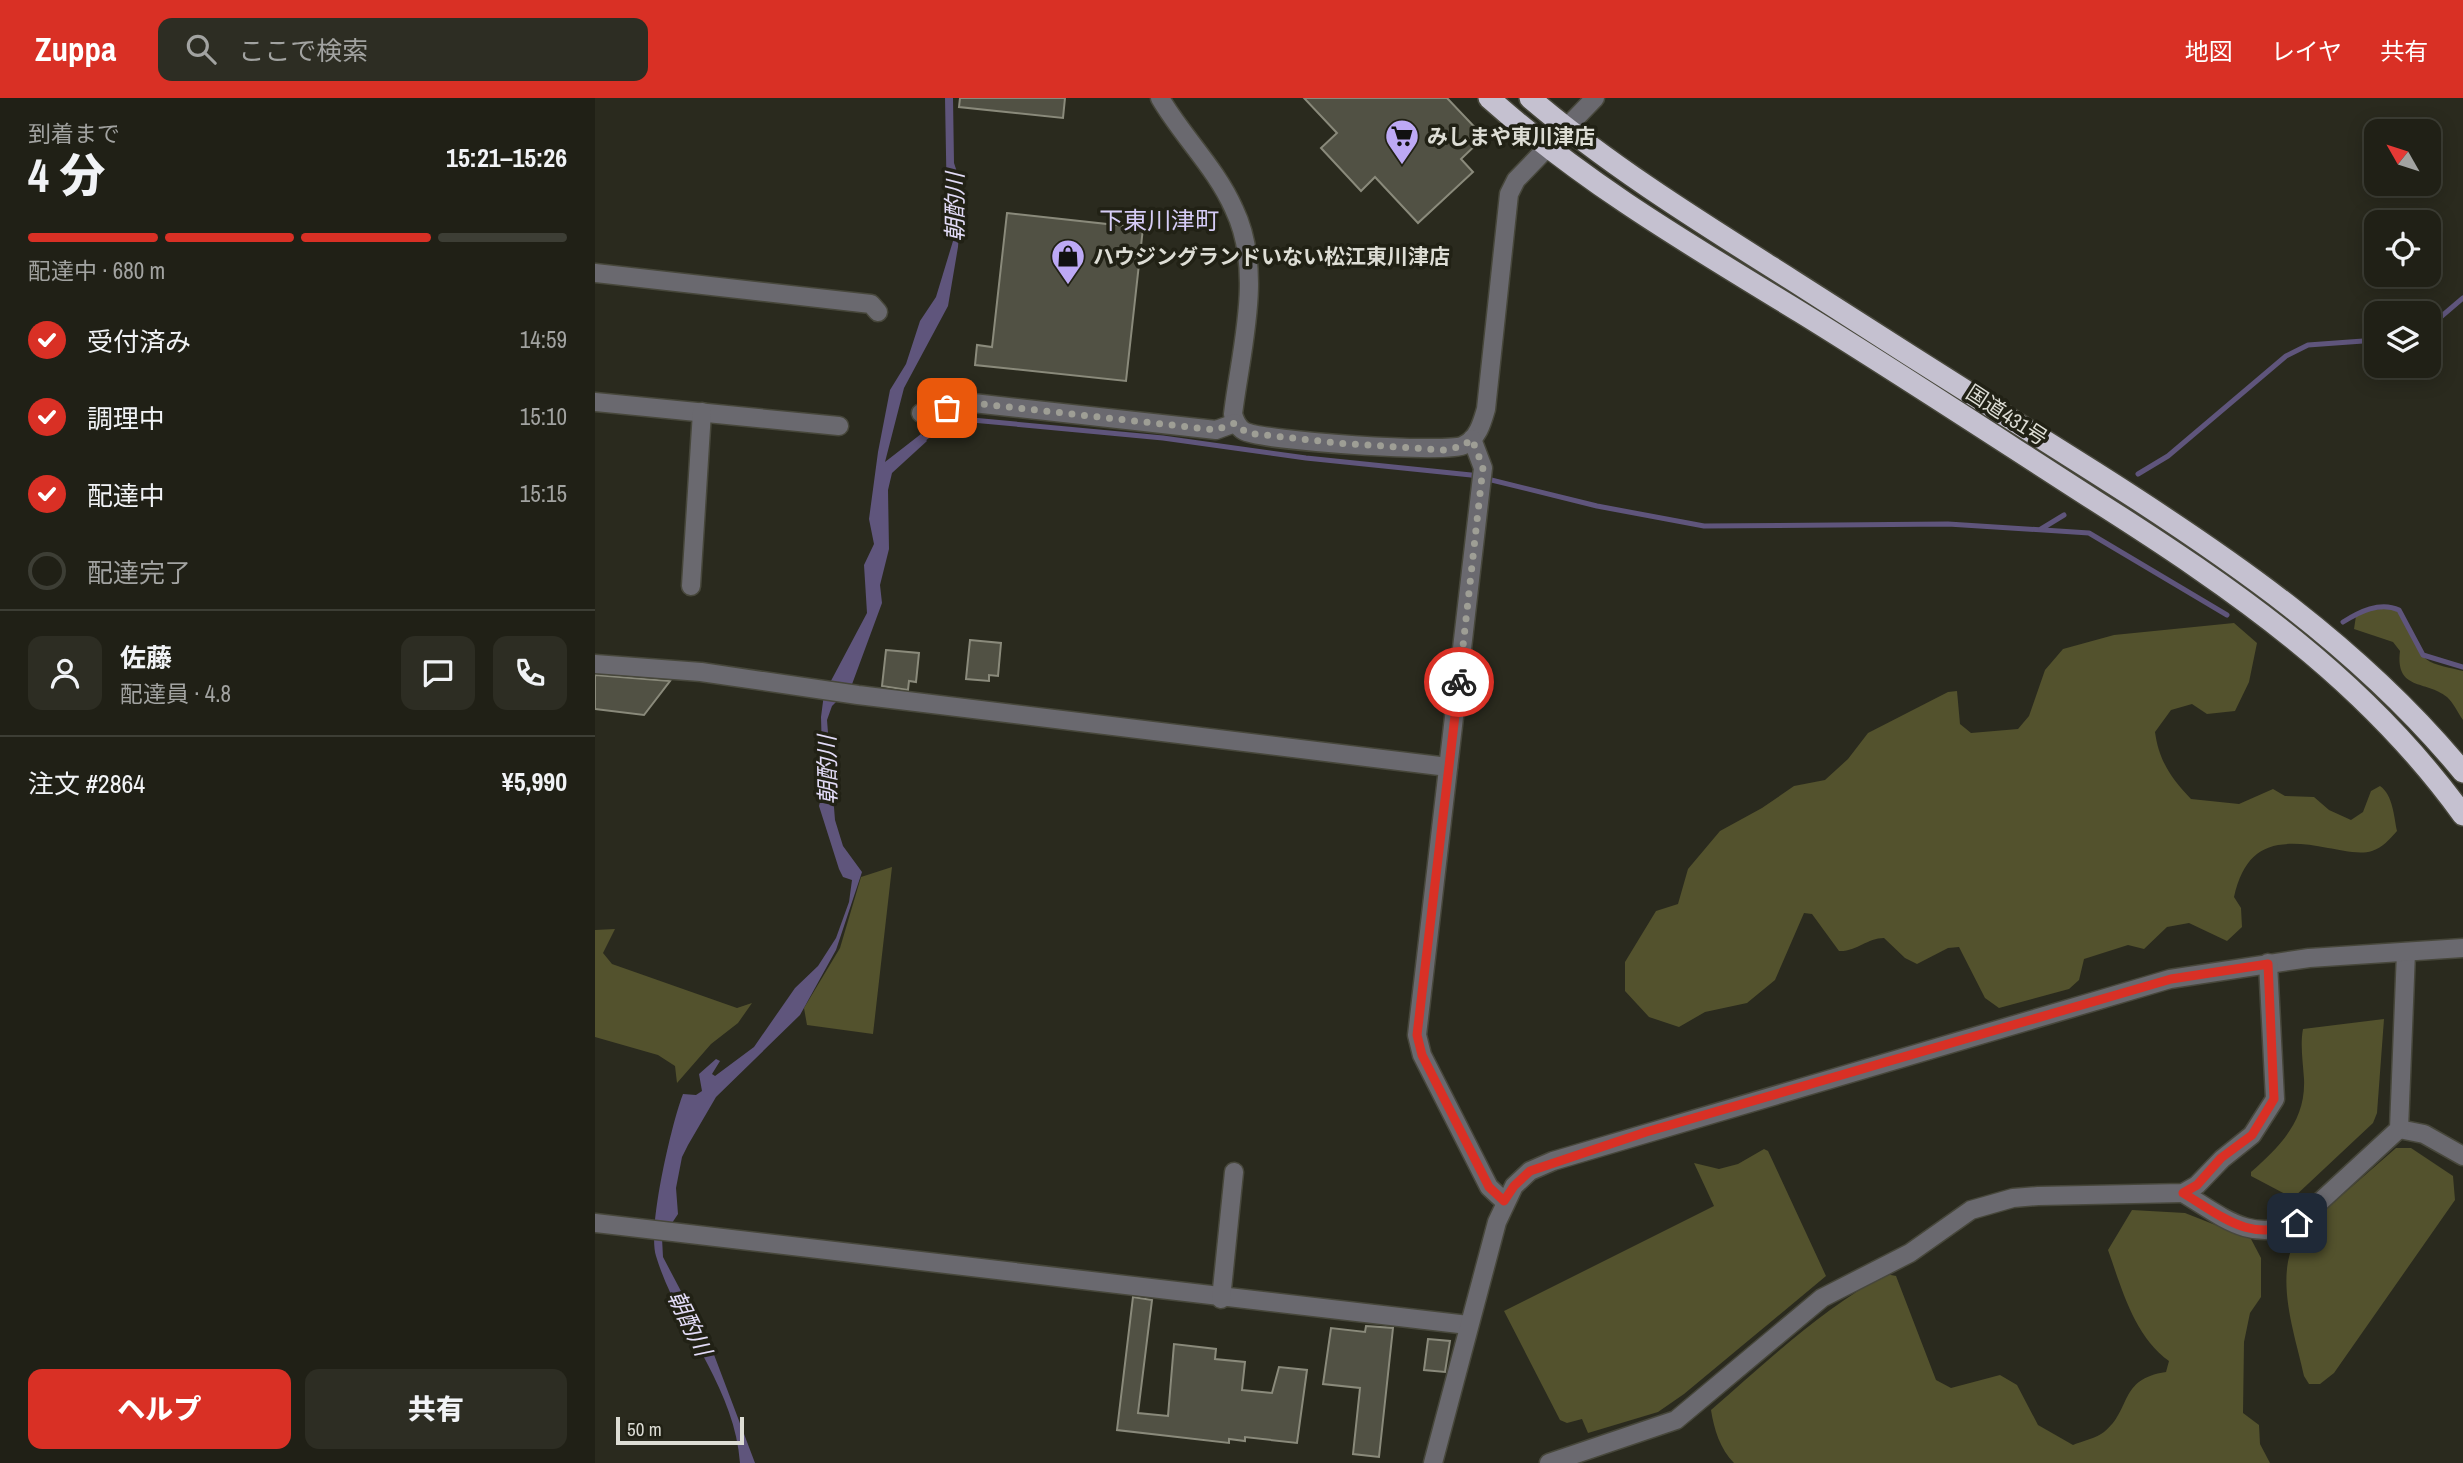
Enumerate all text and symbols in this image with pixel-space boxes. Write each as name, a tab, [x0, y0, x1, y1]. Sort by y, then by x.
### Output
search box	[158, 18, 648, 81]
text: Zuppa	[35, 27, 116, 71]
icon: search	[182, 30, 220, 68]
text: ここで検索	[238, 33, 368, 68]
text: 地図	[2185, 35, 2233, 67]
text: レイヤ	[2271, 35, 2342, 67]
text: 共有	[2380, 35, 2428, 67]
supermarket icon: みしまや東川津店	[1383, 117, 1421, 166]
text: 到着まで	[28, 118, 120, 149]
north arrow	[2364, 119, 2441, 196]
map controls	[2364, 119, 2441, 378]
place label: みしまや東川津店	[1427, 122, 1595, 151]
text: 15:21–15:26	[446, 140, 567, 175]
text: 4 分	[28, 144, 105, 206]
water label: 朝酌川	[939, 170, 970, 242]
district label: 下東川津町	[1099, 204, 1219, 236]
button: locate	[2364, 210, 2441, 287]
shop icon: ハウジングランドいない松江東川津店	[1049, 237, 1087, 286]
place label: ハウジングランドいない松江東川津店	[1093, 242, 1450, 271]
text: 配達中 · 680 m	[28, 255, 165, 286]
button: layers	[2364, 301, 2441, 378]
icon: check	[28, 321, 66, 359]
text: 受付済み	[87, 324, 191, 359]
text: 14:59	[520, 324, 567, 355]
pin	[917, 378, 977, 438]
street label: 国道431号	[1961, 378, 2053, 452]
icon: bag	[928, 389, 966, 427]
icon: check	[28, 398, 66, 436]
text: 調理中	[87, 401, 165, 436]
text: 15:10	[520, 401, 567, 432]
icon: check	[28, 475, 66, 513]
text: 配達中	[87, 478, 165, 513]
text: 15:15	[520, 478, 567, 509]
text: 配達完了	[87, 555, 191, 590]
button: person	[28, 636, 102, 710]
button: chat	[401, 636, 475, 710]
button: phone	[493, 636, 567, 710]
text: 佐藤	[120, 640, 172, 675]
courier	[1424, 647, 1494, 717]
icon: bike	[1440, 663, 1478, 701]
text: 配達員 · 4.8	[120, 678, 231, 709]
water label: 朝酌川	[811, 732, 843, 805]
text: ¥5,990	[502, 764, 567, 799]
text: 注文 #2864	[28, 766, 145, 801]
pin	[2267, 1193, 2327, 1253]
icon: home	[2278, 1204, 2316, 1242]
water label: 朝酌川	[661, 1285, 720, 1363]
button: ヘルプ	[28, 1369, 291, 1449]
button: 共有	[305, 1369, 567, 1449]
scale bar	[616, 1414, 744, 1446]
text: 50 m	[627, 1416, 662, 1442]

